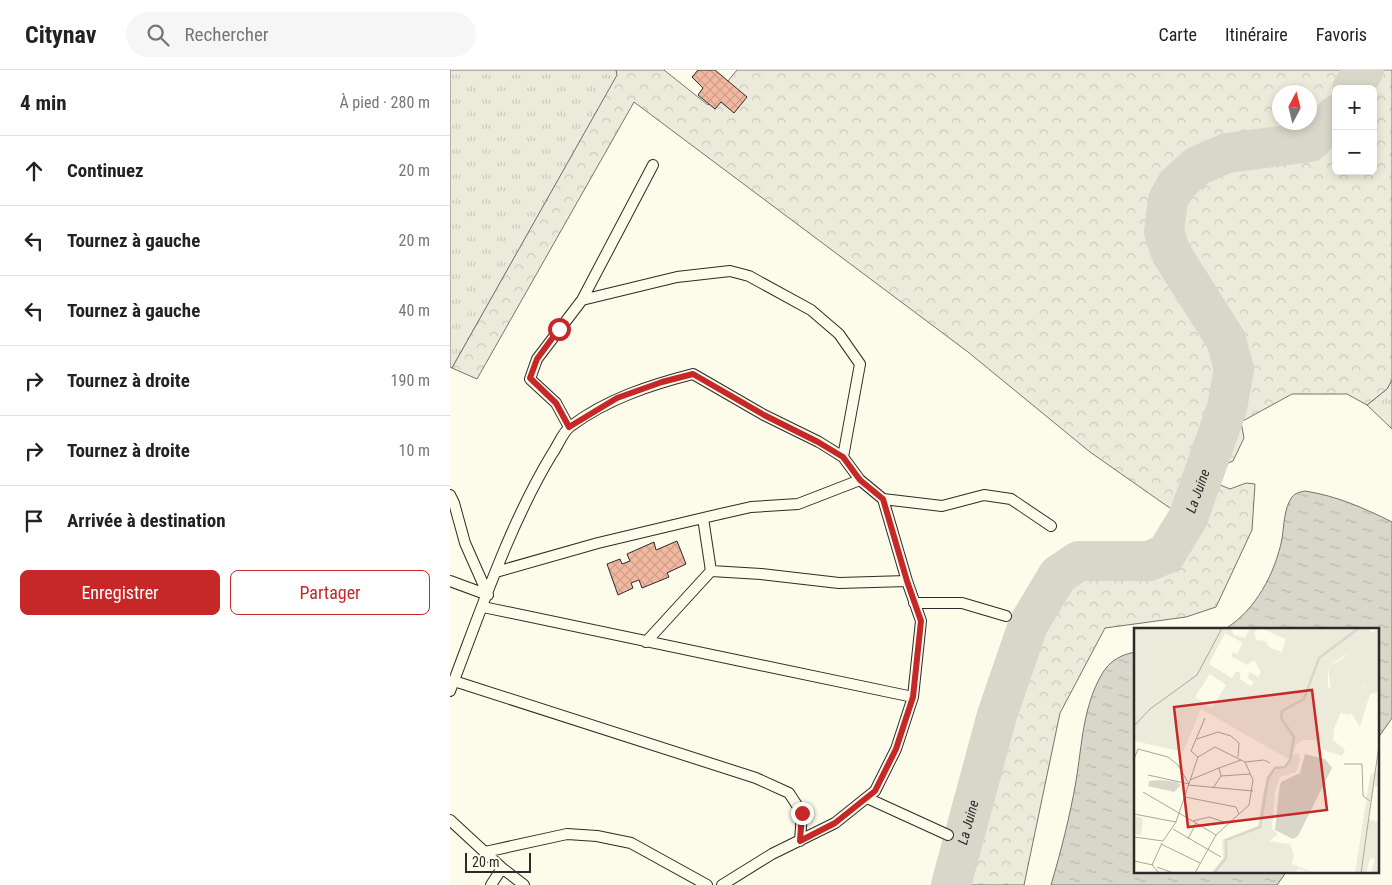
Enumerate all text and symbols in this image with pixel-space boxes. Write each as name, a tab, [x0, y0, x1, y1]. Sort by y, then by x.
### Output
search box	[126, 12, 476, 57]
text: Citynav	[25, 21, 96, 49]
icon: search	[144, 21, 172, 49]
text: Rechercher	[184, 23, 269, 46]
text: Carte	[1158, 24, 1197, 45]
text: Itinéraire	[1225, 24, 1288, 45]
text: Favoris	[1316, 24, 1367, 45]
north arrow	[1272, 85, 1317, 130]
map controls	[1332, 85, 1377, 175]
button: +	[1332, 85, 1377, 130]
text: 4 min	[20, 91, 67, 115]
text: À pied · 280 m	[339, 93, 430, 112]
button: −	[1332, 130, 1377, 175]
icon: ahead	[20, 157, 48, 185]
text: Continuez	[67, 159, 144, 182]
text: 20 m	[398, 161, 430, 180]
icon: left	[20, 227, 48, 255]
text: Tournez à gauche	[67, 229, 200, 252]
text: 20 m	[398, 231, 430, 250]
icon: left	[20, 297, 48, 325]
text: Tournez à gauche	[67, 299, 200, 322]
text: 40 m	[398, 301, 430, 320]
route start	[548, 318, 571, 341]
icon: right	[20, 367, 48, 395]
text: Tournez à droite	[67, 369, 190, 392]
text: 190 m	[391, 371, 430, 390]
icon: right	[20, 437, 48, 465]
text: Tournez à droite	[67, 439, 190, 462]
text: 10 m	[398, 441, 430, 460]
water label: La Juine	[1182, 467, 1213, 515]
icon: arrive	[20, 507, 48, 535]
text: Arrivée à destination	[67, 509, 226, 532]
button: Enregistrer	[20, 570, 220, 615]
button: Partager	[230, 570, 430, 615]
inset map	[1134, 628, 1379, 872]
water label: La Juine	[954, 798, 982, 846]
route end	[791, 802, 814, 825]
scale bar	[465, 850, 531, 873]
text: 20 m	[472, 854, 500, 870]

